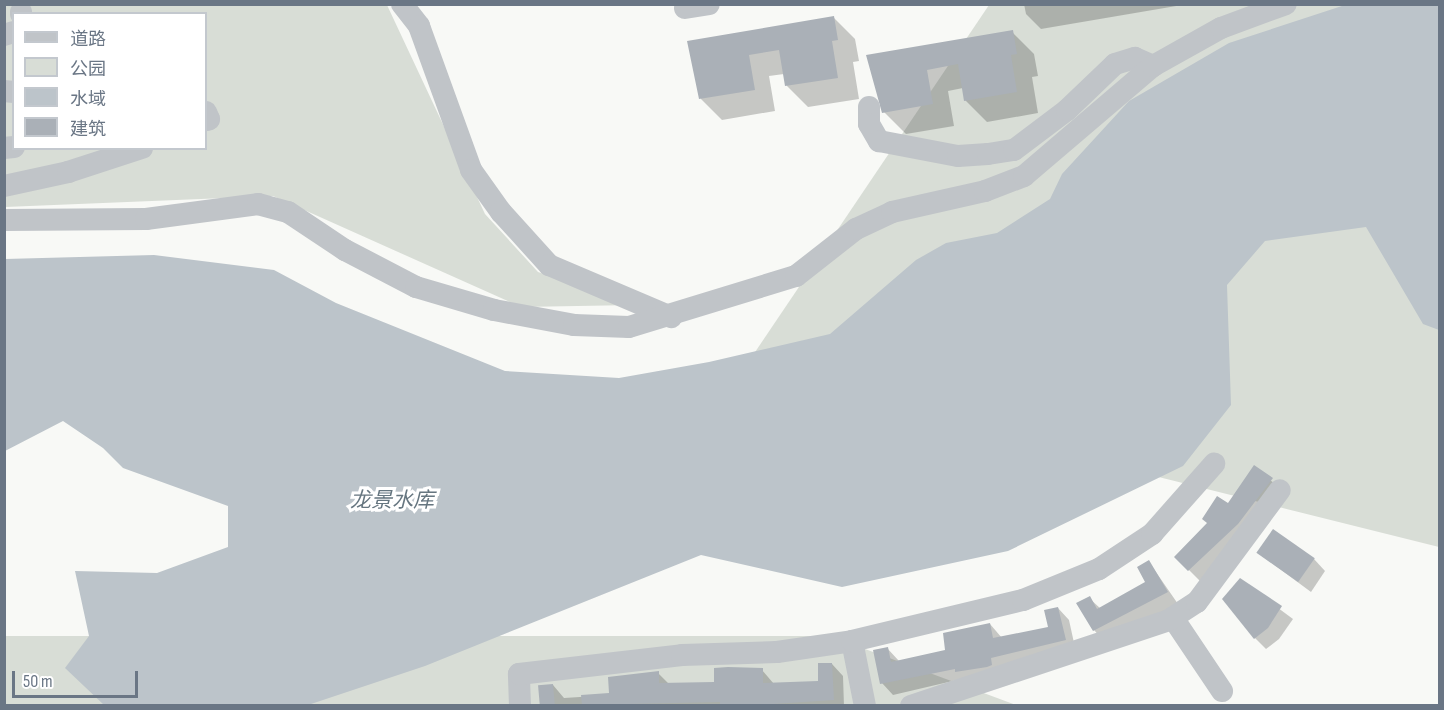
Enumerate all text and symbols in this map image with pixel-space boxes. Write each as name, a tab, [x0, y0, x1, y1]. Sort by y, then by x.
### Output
legend	[12, 12, 207, 150]
text: 道路	[70, 29, 106, 50]
text: 公园	[70, 59, 106, 80]
text: 水域	[70, 89, 106, 110]
text: 建筑	[70, 119, 106, 140]
water label: 龙景水库	[350, 488, 434, 514]
scale bar	[15, 659, 141, 697]
text: 50 m	[23, 671, 53, 692]

